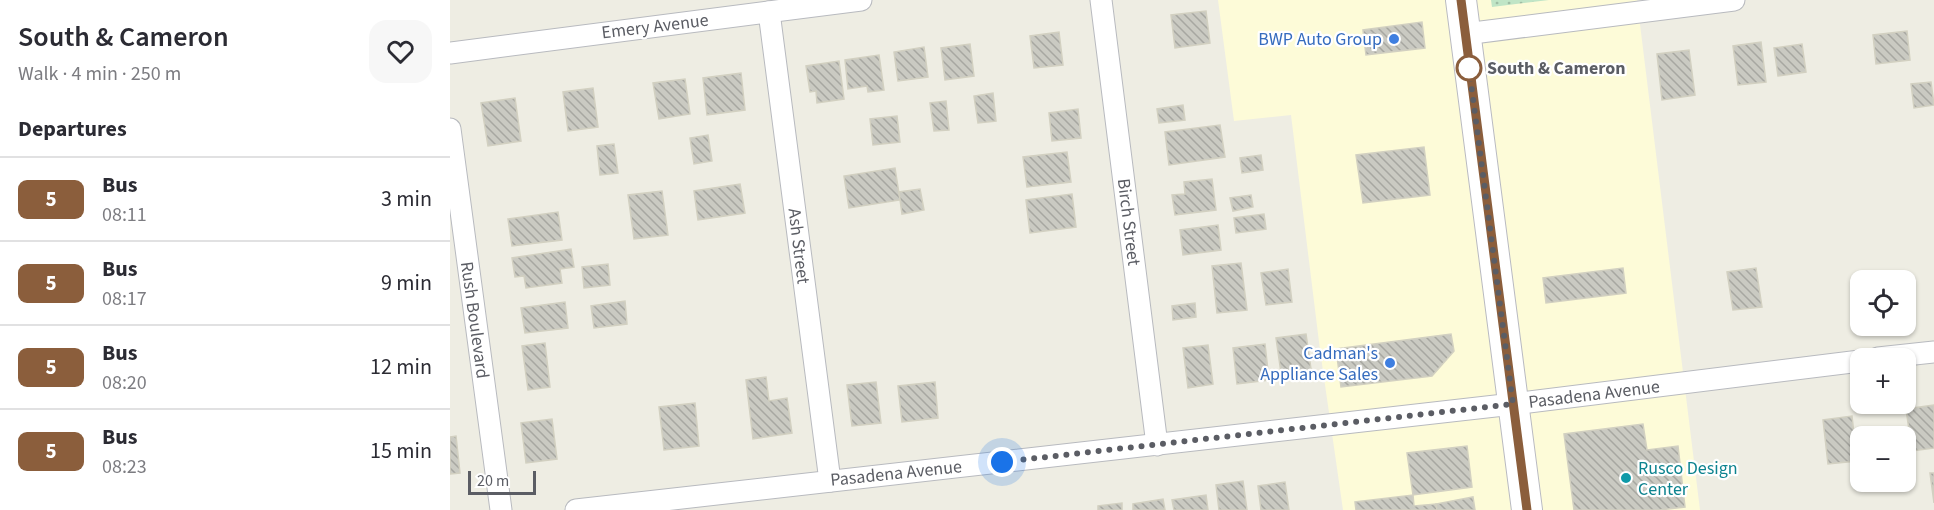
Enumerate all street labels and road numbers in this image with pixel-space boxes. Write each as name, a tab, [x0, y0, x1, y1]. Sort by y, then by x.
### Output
street label: Emery Avenue	[600, 8, 710, 45]
street label: Birch Street	[1111, 177, 1146, 267]
street label: Ash Street	[781, 207, 816, 285]
street label: Rush Boulevard	[454, 260, 495, 380]
street label: Pasadena Avenue	[1527, 374, 1661, 415]
street label: Pasadena Avenue	[829, 454, 963, 493]

